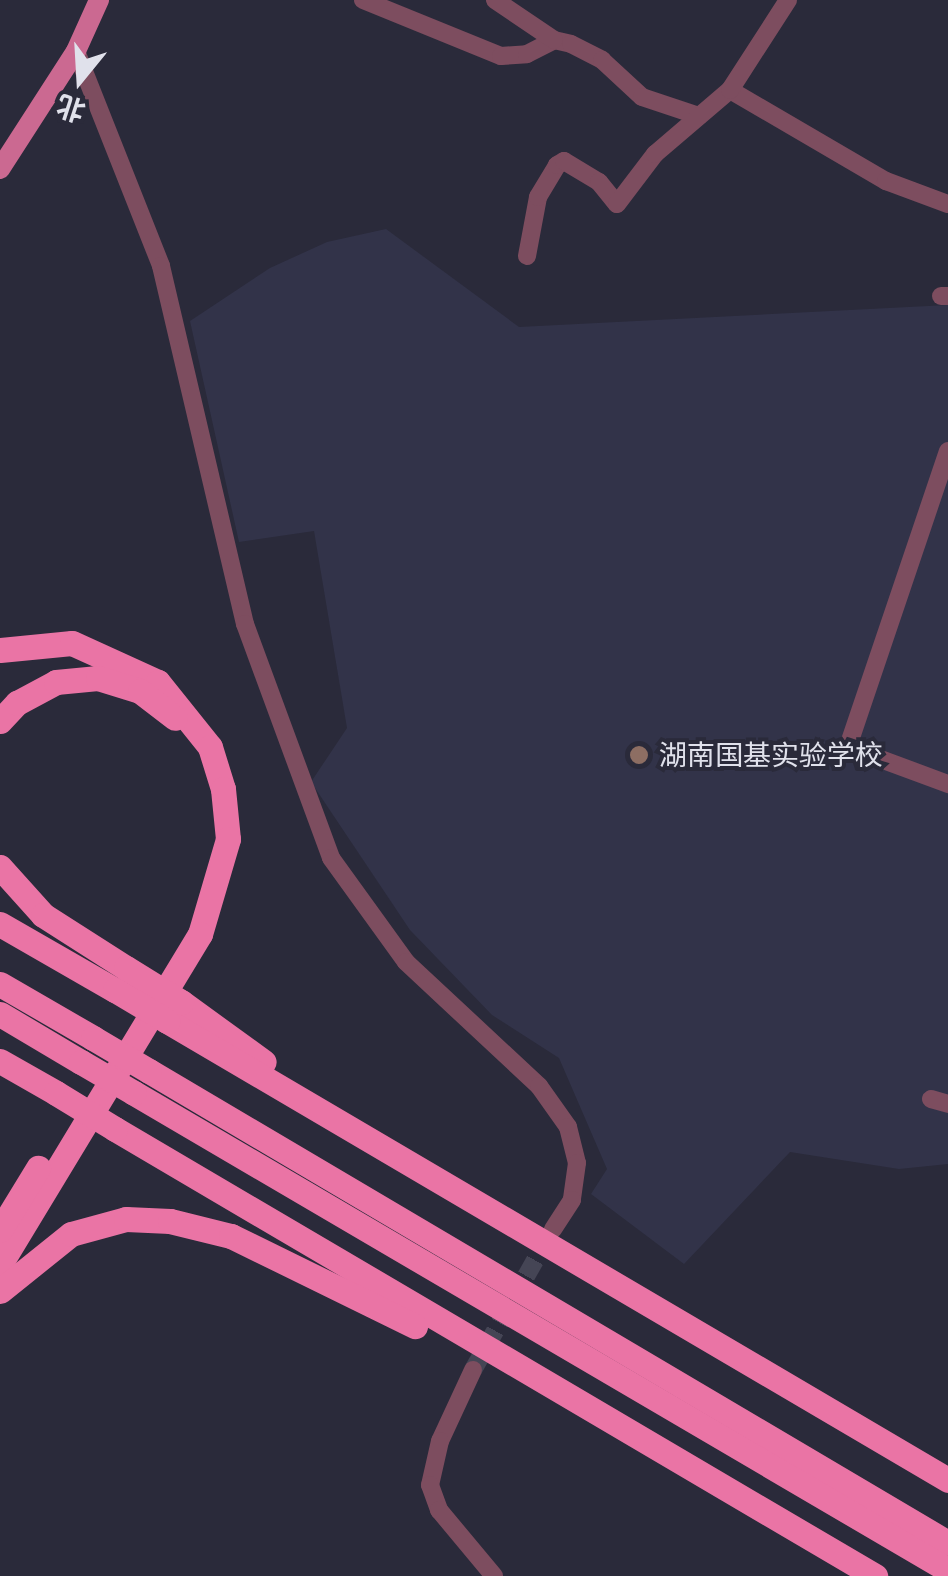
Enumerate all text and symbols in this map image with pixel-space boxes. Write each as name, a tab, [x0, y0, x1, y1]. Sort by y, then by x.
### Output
north arrow	[30, 30, 130, 130]
text: 北	[52, 88, 89, 129]
place label: 湖南国基实验学校	[659, 738, 883, 772]
marker: 湖南国基实验学校	[628, 744, 650, 766]

